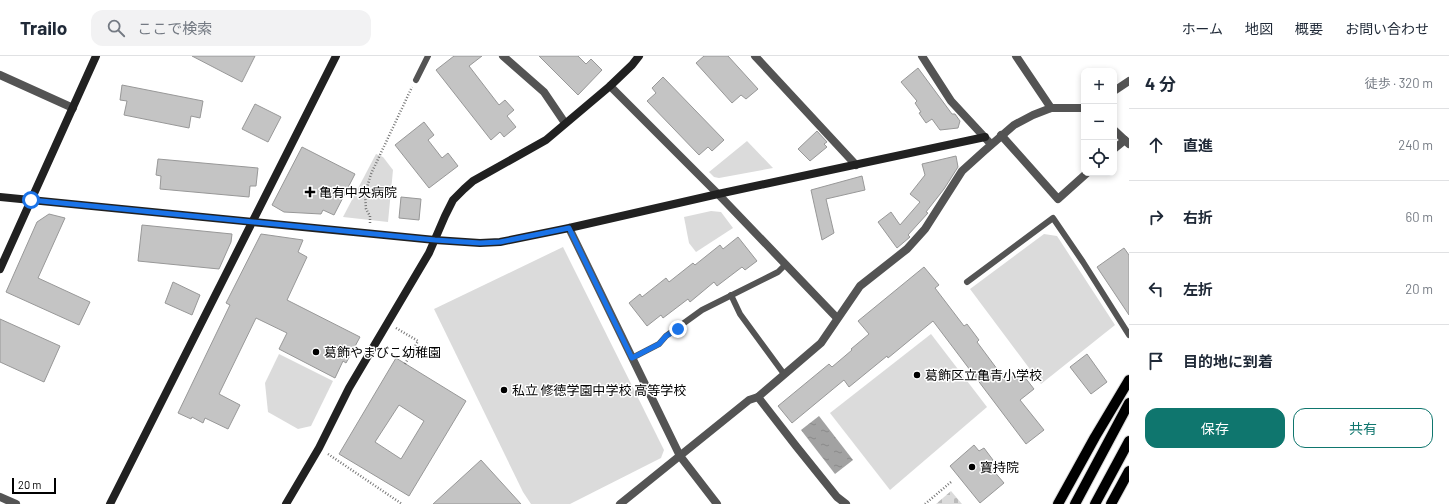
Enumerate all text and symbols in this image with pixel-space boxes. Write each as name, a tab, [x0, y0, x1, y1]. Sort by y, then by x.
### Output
search box	[91, 10, 371, 46]
text: Trailo	[20, 16, 67, 39]
icon: search	[105, 17, 127, 39]
text: ここで検索	[137, 19, 212, 37]
text: ホーム	[1181, 20, 1223, 37]
text: 地図	[1245, 20, 1273, 37]
text: 概要	[1295, 20, 1323, 37]
text: お問い合わせ	[1345, 20, 1429, 37]
map controls	[1081, 68, 1117, 176]
button: +	[1081, 68, 1117, 104]
text: 4 分	[1145, 73, 1176, 93]
text: 徒歩 · 320 m	[1365, 75, 1433, 91]
button: −	[1081, 104, 1117, 140]
icon: ahead	[1145, 134, 1167, 156]
text: 直進	[1183, 136, 1213, 154]
text: 240 m	[1398, 137, 1433, 153]
button: locate	[1081, 140, 1117, 176]
place label: 亀有中央病院	[319, 184, 397, 200]
marker: 亀有中央病院	[304, 186, 316, 198]
route start	[22, 191, 40, 209]
icon: right	[1145, 206, 1167, 228]
text: 右折	[1183, 208, 1213, 226]
text: 60 m	[1406, 209, 1433, 225]
icon: left	[1145, 278, 1167, 300]
text: 左折	[1183, 280, 1213, 298]
text: 20 m	[1405, 281, 1433, 297]
route end	[669, 320, 687, 338]
place label: 葛飾やまびこ幼稚園	[324, 344, 441, 360]
marker: 葛飾やまびこ幼稚園	[311, 347, 321, 357]
icon: arrive	[1145, 350, 1167, 372]
text: 目的地に到着	[1183, 352, 1273, 370]
place label: 葛飾区立亀青小学校	[925, 367, 1042, 383]
marker: 葛飾区立亀青小学校	[912, 370, 922, 380]
place label: 私立 修徳学園中学校 高等学校	[512, 382, 686, 398]
marker: 私立 修徳学園中学校 高等学校	[499, 385, 509, 395]
button: 保存	[1145, 408, 1285, 448]
button: 共有	[1293, 408, 1433, 448]
place label: 寶持院	[980, 459, 1019, 475]
marker: 寶持院	[967, 462, 977, 472]
scale bar	[12, 476, 56, 495]
text: 20 m	[18, 478, 41, 491]

